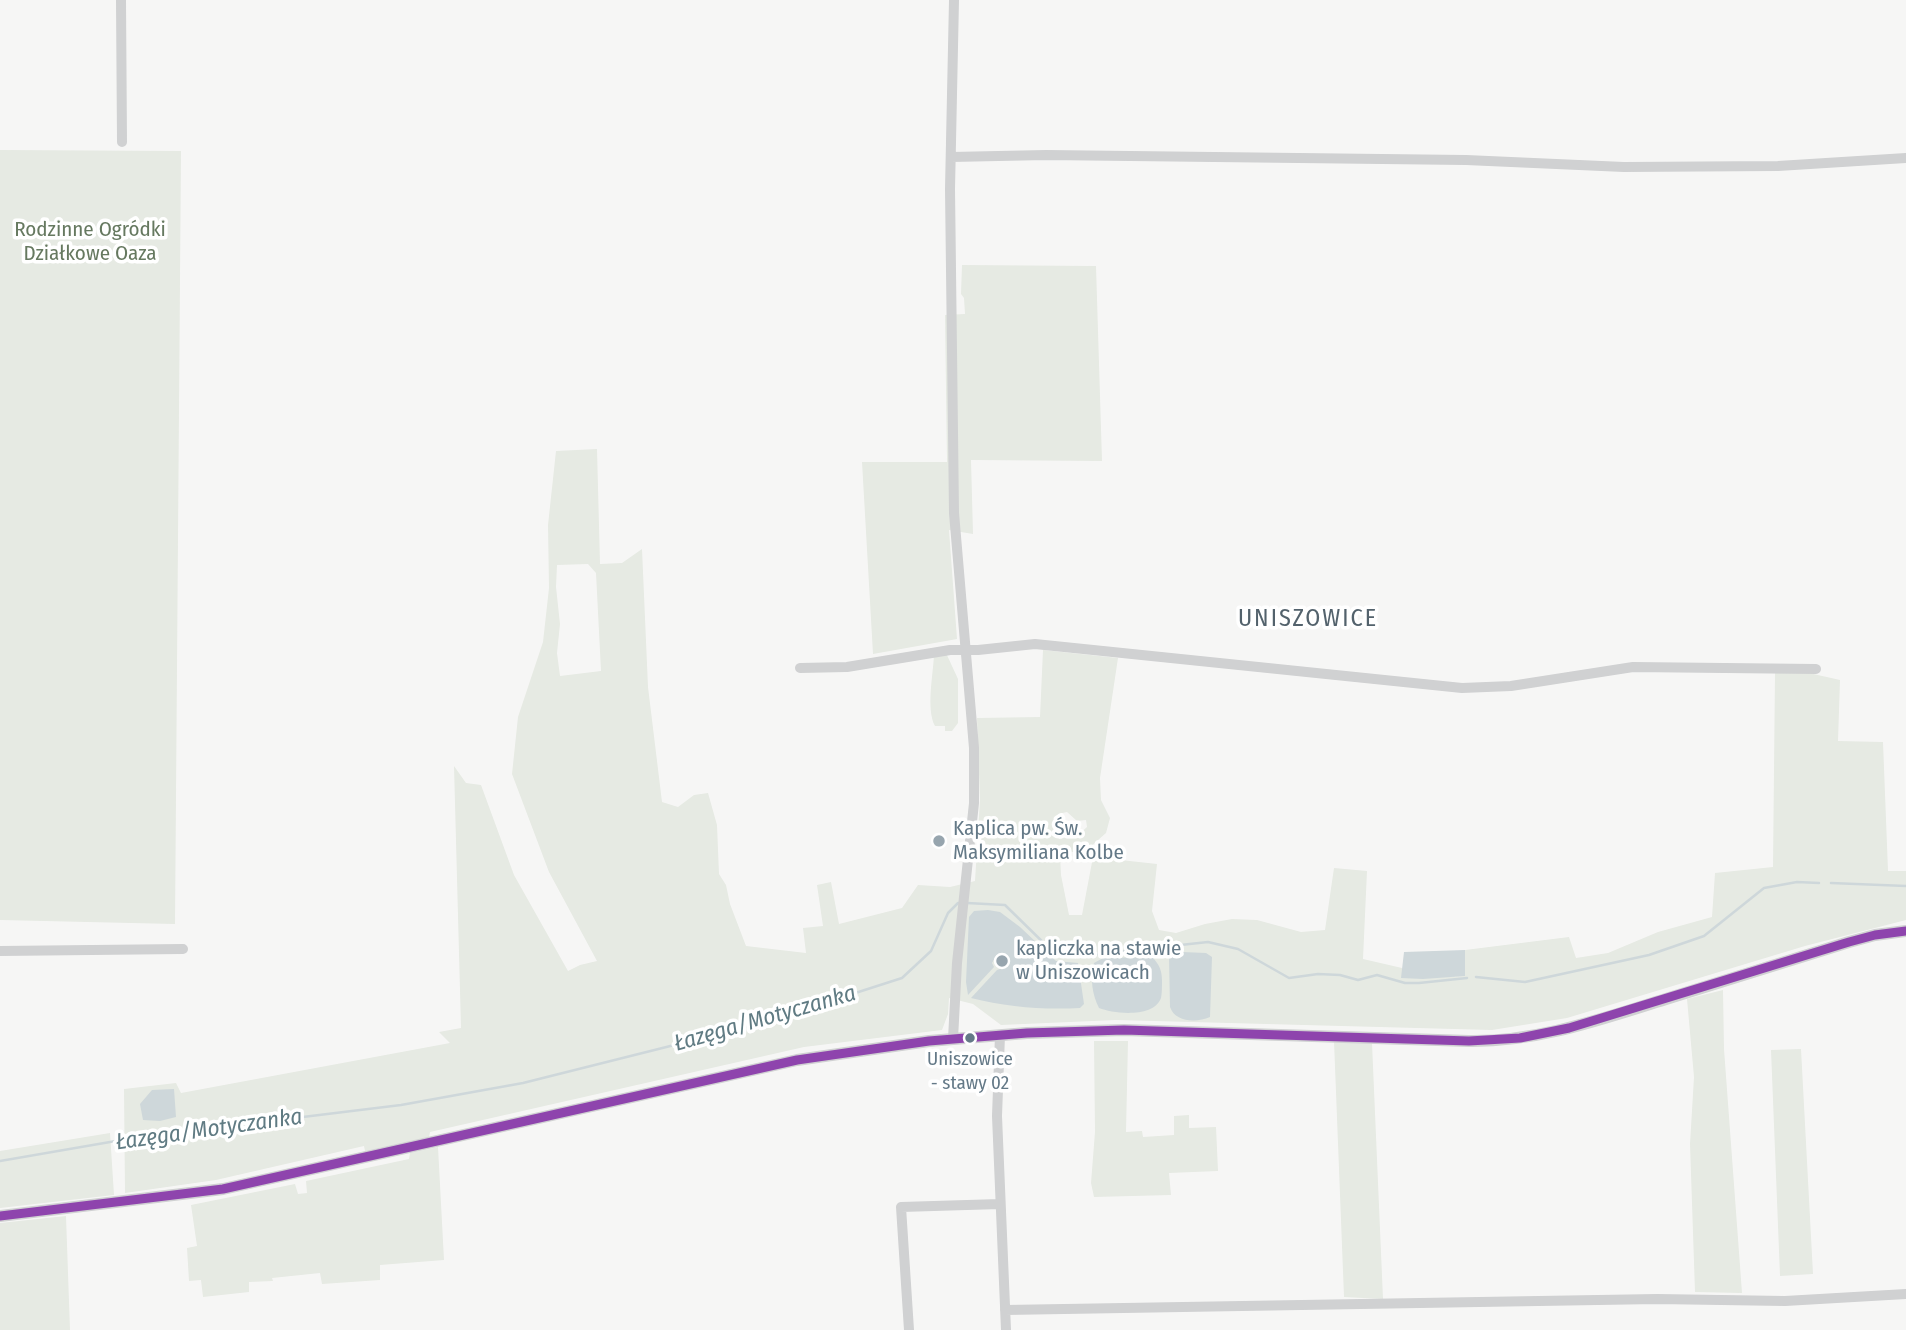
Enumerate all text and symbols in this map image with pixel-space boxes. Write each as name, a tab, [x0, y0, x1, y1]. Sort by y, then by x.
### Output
park label: Rodzinne Ogródki Działkowe Oaza	[14, 217, 166, 267]
district label: UNISZOWICE	[1239, 605, 1377, 633]
place label: Kaplica pw. Św. Maksymiliana Kolbe	[953, 816, 1124, 866]
marker: Kaplica pw. Św. Maksymiliana Kolbe	[931, 833, 947, 849]
place label: kapliczka na stawie w Uniszowicach	[1016, 936, 1181, 986]
marker: kapliczka na stawie w Uniszowicach	[994, 953, 1010, 969]
water label: Łazęga/Motyczanka	[671, 980, 859, 1058]
marker: Uniszowice - stawy 02	[963, 1031, 977, 1045]
place label: Uniszowice - stawy 02	[927, 1049, 1013, 1093]
water label: Łazęga/Motyczanka	[114, 1103, 304, 1157]

